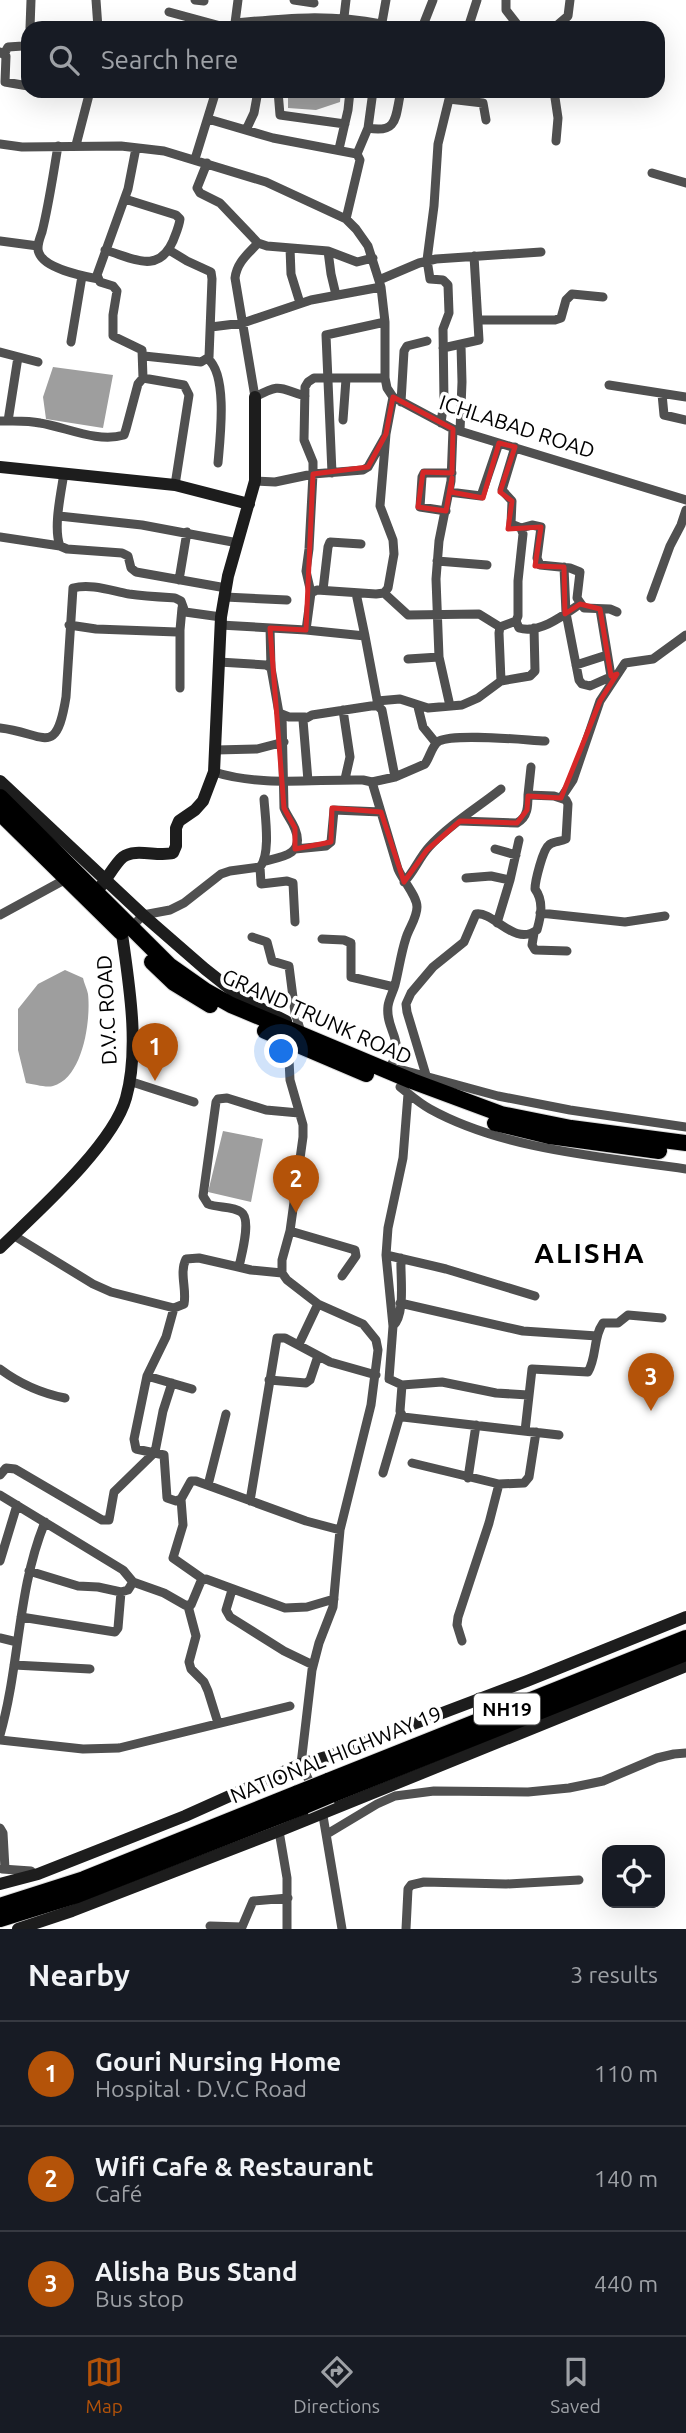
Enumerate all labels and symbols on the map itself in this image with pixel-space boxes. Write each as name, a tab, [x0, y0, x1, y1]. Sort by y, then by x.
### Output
street label: ICHLABAD ROAD	[437, 390, 598, 462]
street label: D.V.C ROAD	[91, 954, 121, 1066]
street label: GRAND TRUNK ROAD	[219, 963, 416, 1069]
pin: 1	[132, 1023, 178, 1081]
your location	[264, 1034, 298, 1068]
pin: 2	[273, 1155, 319, 1213]
district label: ALISHA	[534, 1237, 646, 1268]
pin: 3	[628, 1353, 674, 1411]
road number: NH19	[474, 1694, 540, 1724]
street label: NATIONAL HIGHWAY 19	[227, 1701, 445, 1807]

